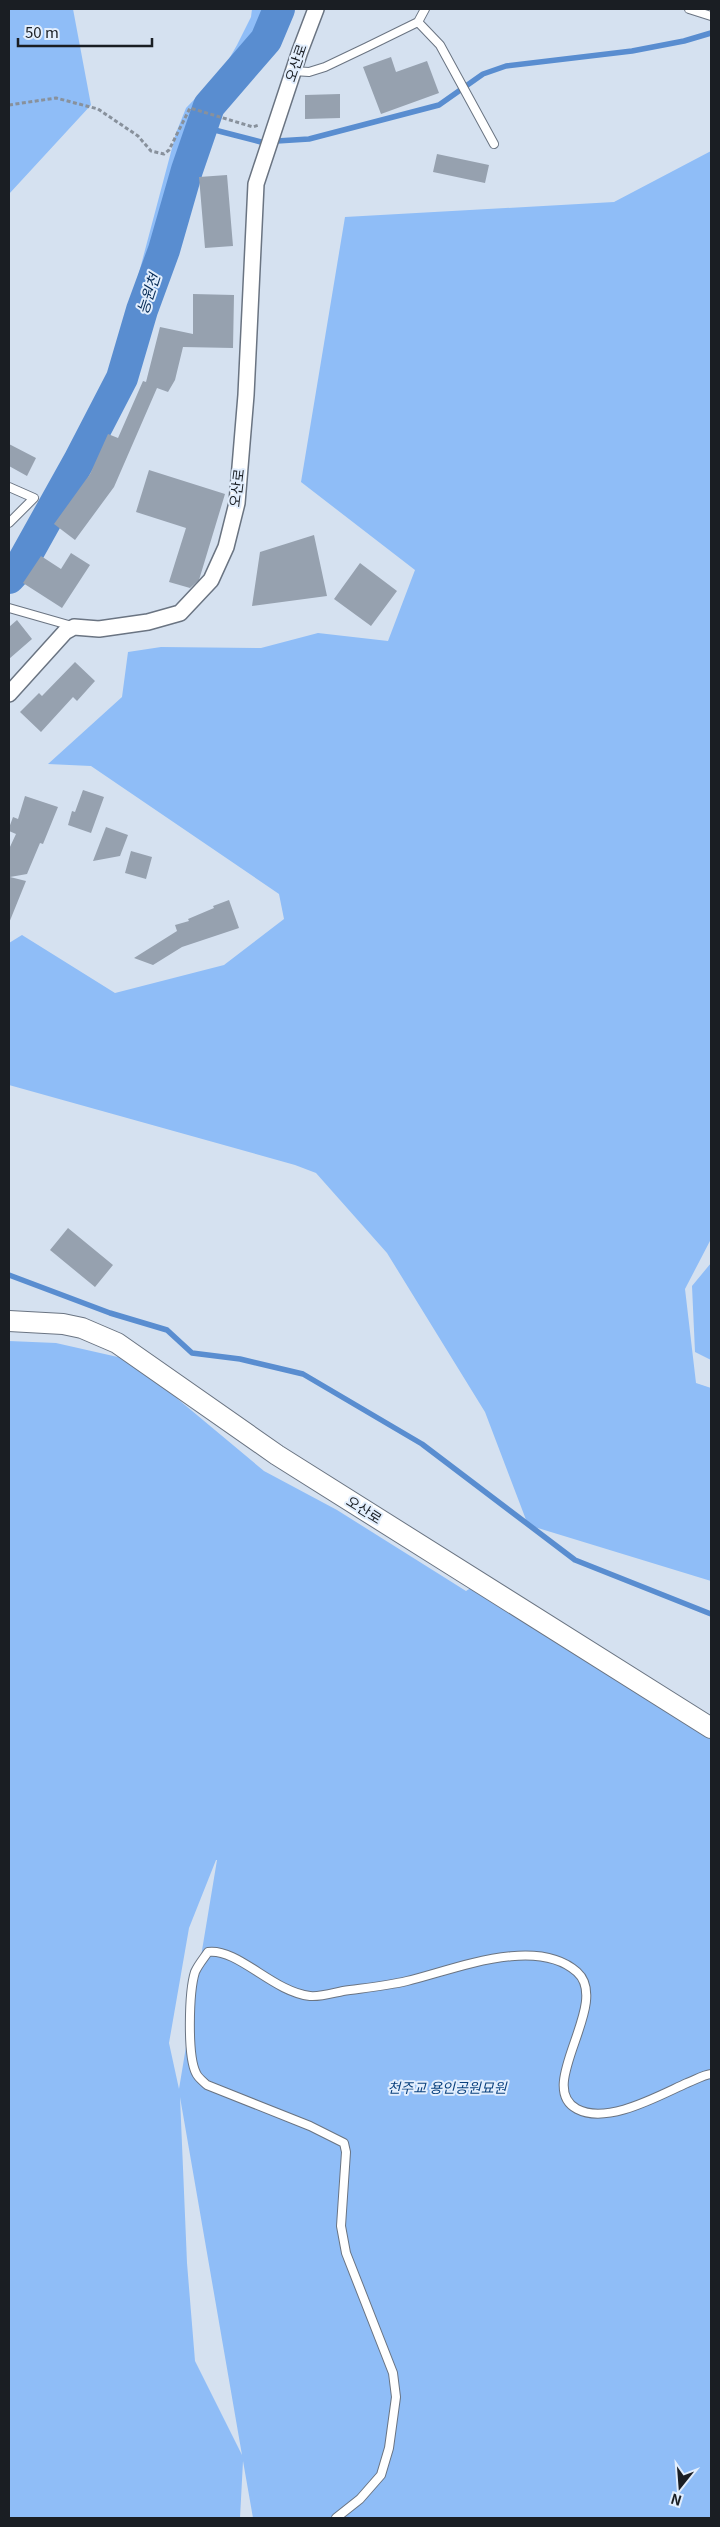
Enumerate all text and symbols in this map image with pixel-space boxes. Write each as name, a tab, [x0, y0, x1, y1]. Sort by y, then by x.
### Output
scale bar	[18, 15, 151, 47]
text: 50 m	[25, 21, 59, 42]
street label: 오산로	[279, 41, 311, 84]
water label: 능원천	[131, 269, 165, 316]
street label: 오산로	[224, 467, 248, 508]
street label: 오산로	[343, 1490, 386, 1528]
park label: 천주교 용인공원묘원	[387, 2077, 508, 2097]
north arrow	[655, 2462, 705, 2512]
text: N	[668, 2489, 684, 2511]

